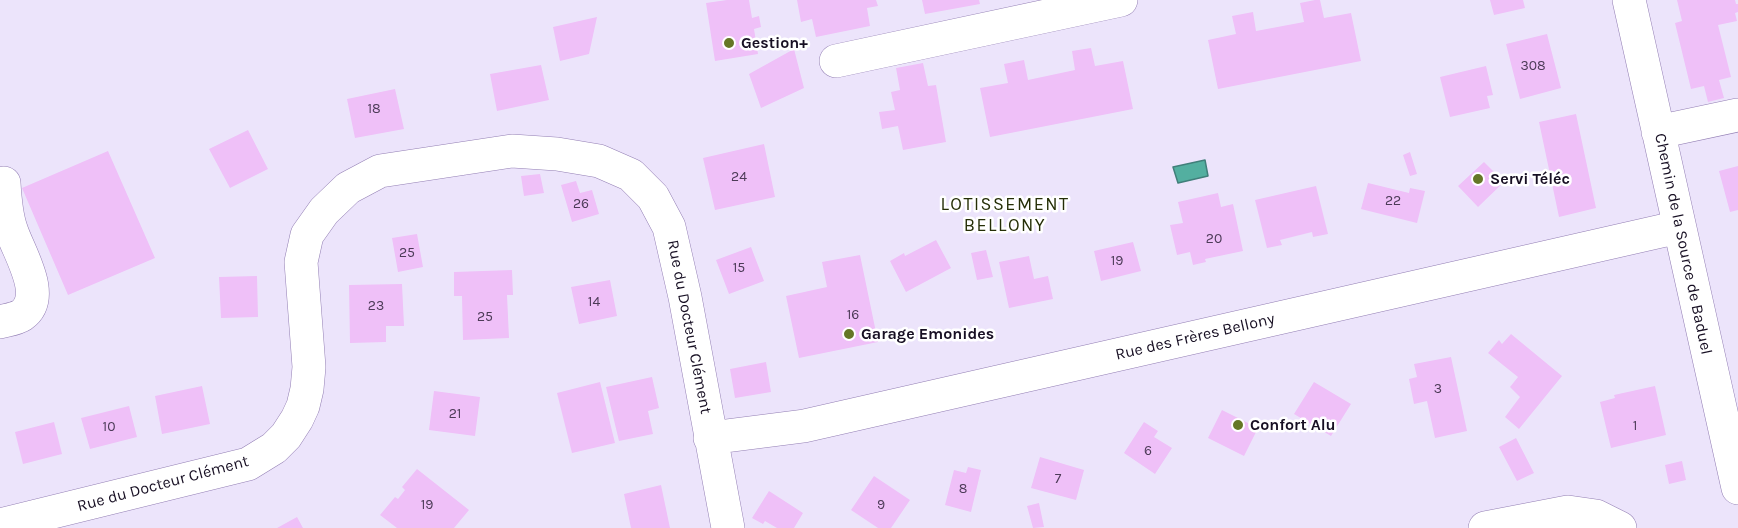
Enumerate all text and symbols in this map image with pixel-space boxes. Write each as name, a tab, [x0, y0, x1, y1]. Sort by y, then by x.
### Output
place label: Gestion+	[741, 33, 808, 53]
marker: Gestion+	[722, 36, 736, 50]
house number: 308	[1520, 58, 1546, 74]
house number: 18	[367, 101, 381, 117]
street label: Chemin de la Source de Baduel	[1650, 132, 1716, 356]
house number: 24	[731, 169, 747, 185]
place label: Servi Téléc	[1490, 169, 1570, 189]
marker: Servi Téléc	[1471, 172, 1485, 186]
house number: 22	[1385, 193, 1401, 209]
district label: LOTISSEMENT BELLONY	[940, 194, 1070, 236]
house number: 26	[573, 196, 589, 212]
house number: 20	[1206, 231, 1222, 247]
street label: Rue du Docteur Clément	[663, 238, 715, 416]
house number: 25	[399, 245, 415, 261]
house number: 19	[1111, 253, 1123, 269]
house number: 15	[733, 260, 745, 276]
house number: 14	[588, 294, 600, 310]
house number: 23	[368, 298, 384, 314]
house number: 16	[847, 307, 859, 323]
house number: 25	[477, 309, 493, 325]
street label: Rue des Frères Bellony	[1113, 309, 1277, 365]
place label: Garage Emonides	[861, 324, 994, 344]
marker: Garage Emonides	[842, 327, 856, 341]
house number: 3	[1434, 381, 1442, 397]
house number: 21	[449, 406, 461, 422]
place label: Confort Alu	[1250, 415, 1336, 435]
marker: Confort Alu	[1231, 418, 1245, 432]
house number: 1	[1633, 418, 1637, 434]
house number: 10	[103, 419, 115, 435]
house number: 6	[1144, 443, 1152, 459]
street label: Rue du Docteur Clément	[75, 452, 251, 516]
house number: 7	[1055, 471, 1061, 487]
house number: 8	[959, 481, 967, 497]
house number: 19	[421, 497, 433, 513]
house number: 9	[877, 497, 885, 513]

